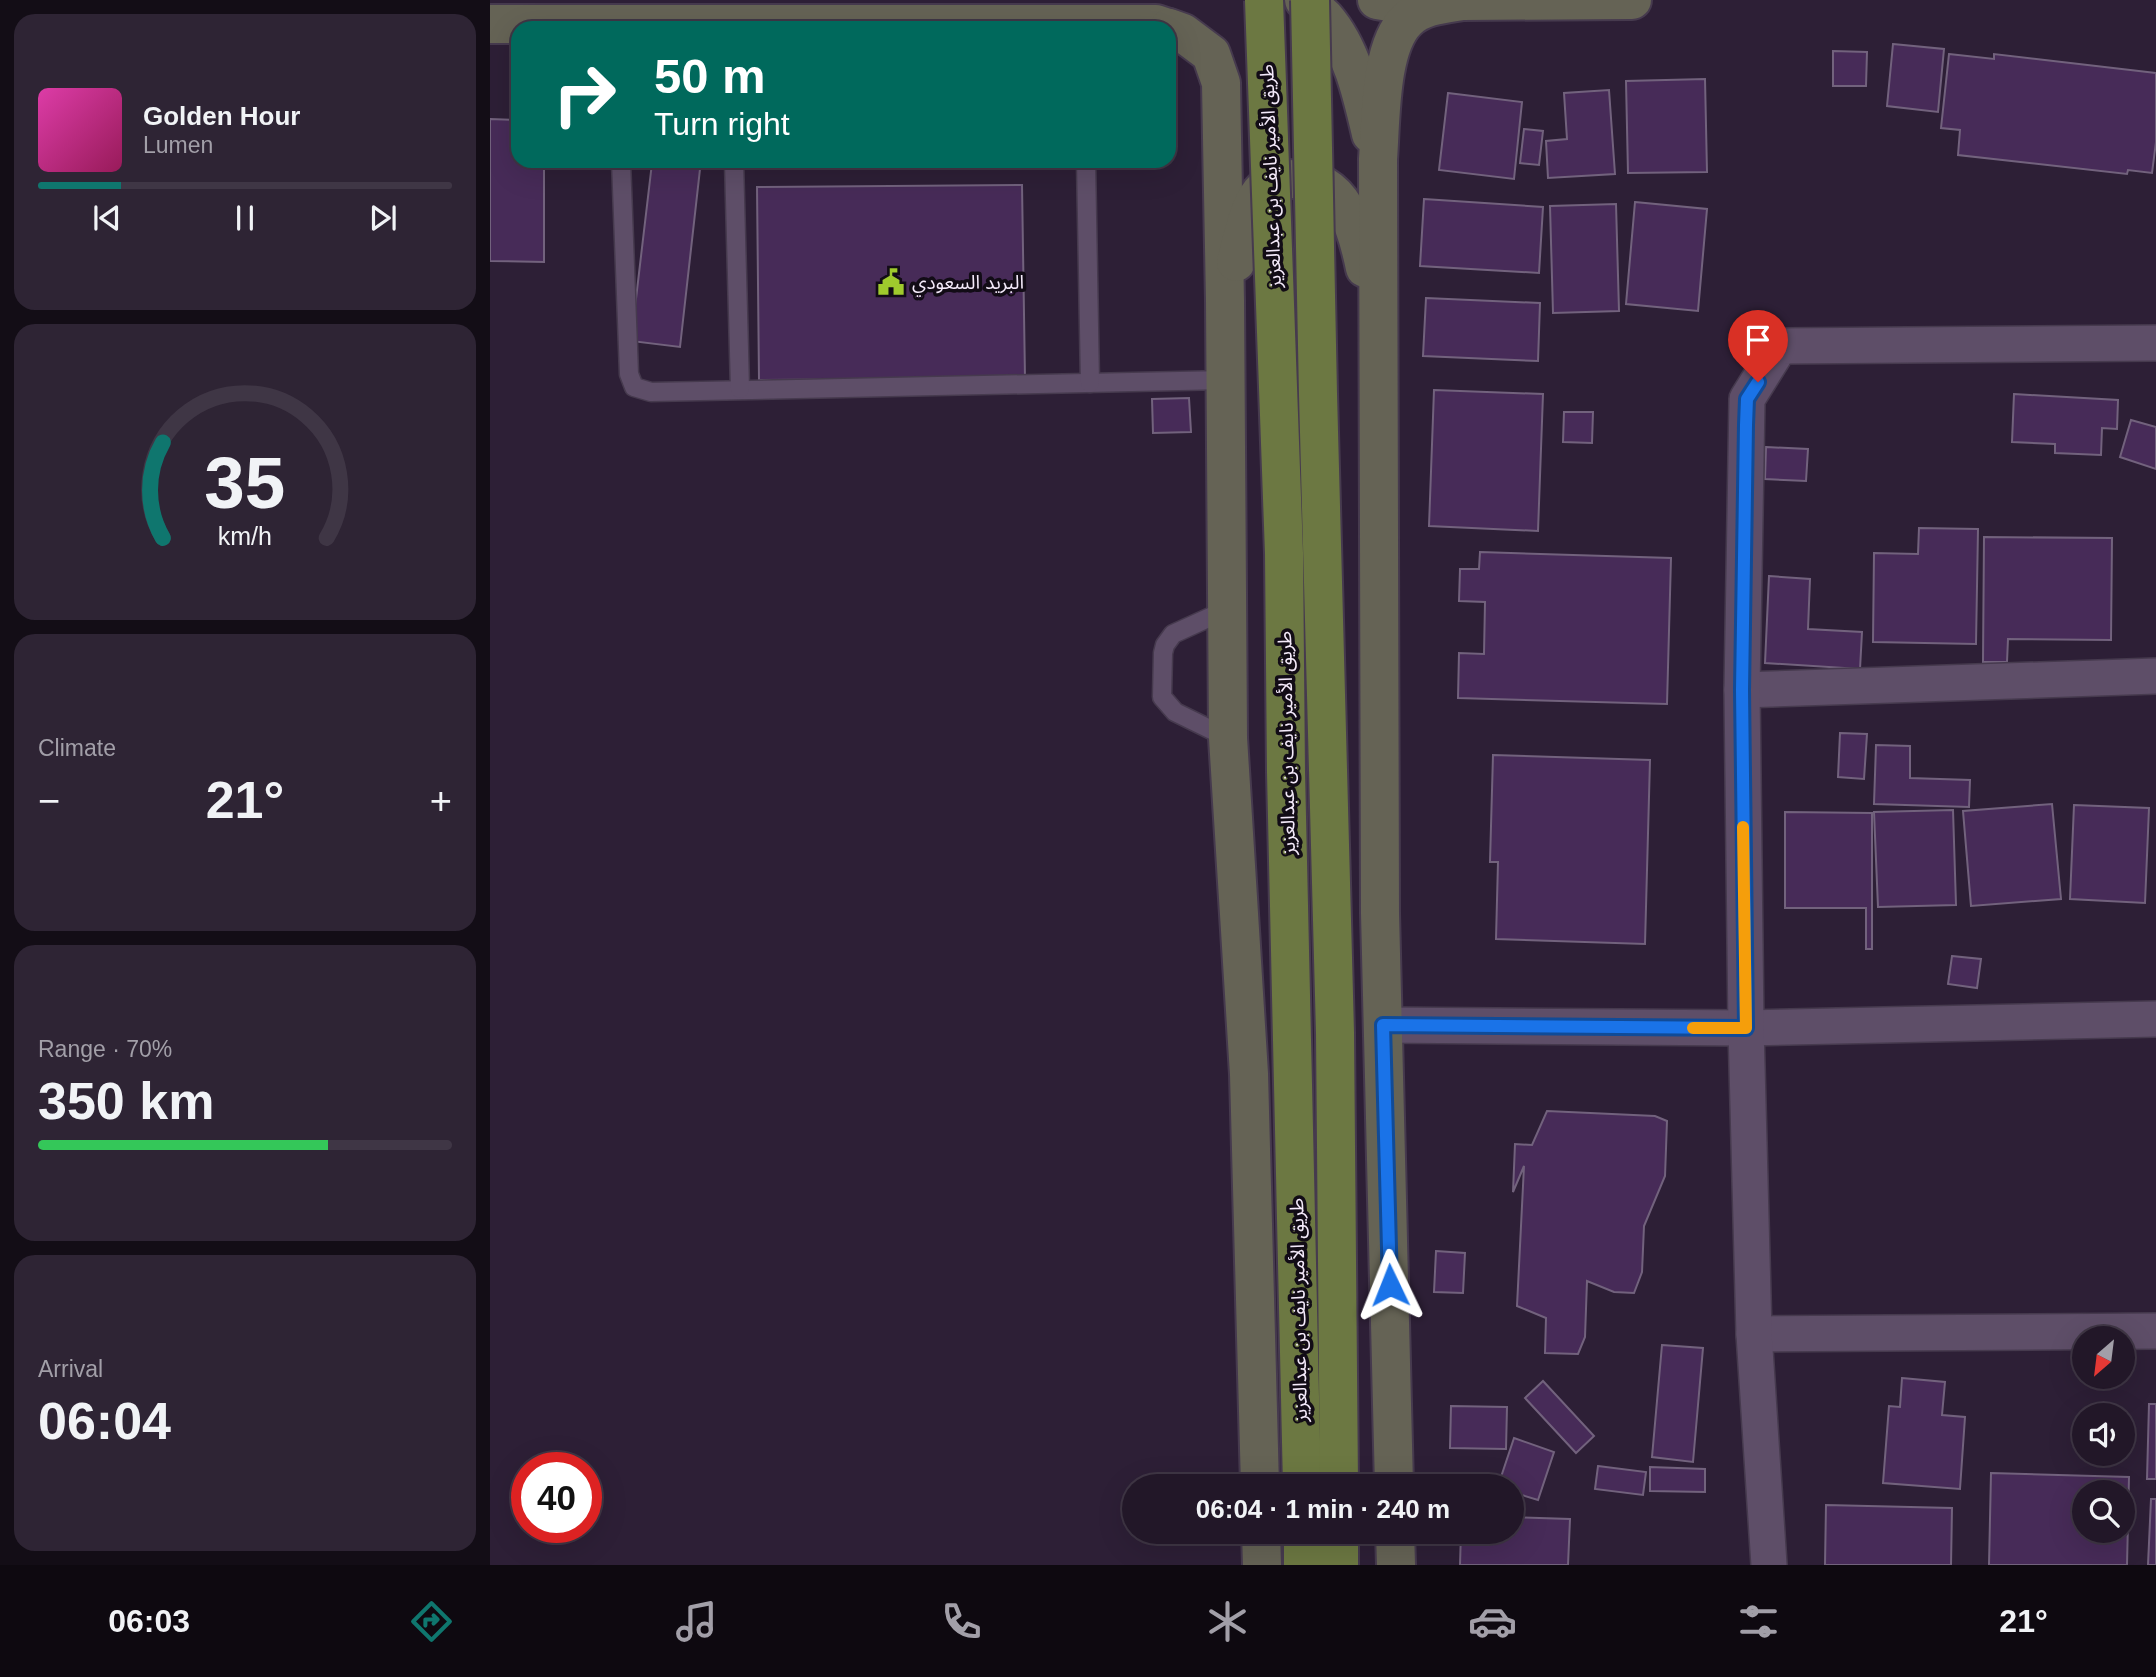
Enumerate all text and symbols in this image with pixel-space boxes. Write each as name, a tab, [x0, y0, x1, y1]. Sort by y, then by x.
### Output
icon: right	[539, 49, 630, 140]
text: 50 m	[654, 49, 766, 103]
street label: طريق الأمير نايف بن عبدالعزيز	[1256, 64, 1286, 289]
text: Golden Hour	[143, 101, 300, 131]
text: Turn right	[654, 106, 790, 142]
text: Lumen	[143, 132, 213, 158]
icon: previous	[88, 199, 126, 237]
icon: pause	[226, 199, 264, 237]
icon: next	[364, 199, 402, 237]
public building icon: البريد السعودي	[876, 267, 906, 297]
place label: البريد السعودي	[912, 272, 1024, 297]
pin	[1728, 310, 1788, 382]
icon: arrive	[1739, 321, 1777, 359]
text: 35	[205, 443, 285, 524]
text: km/h	[218, 522, 272, 550]
street label: طريق الأمير نايف بن عبدالعزيز	[1274, 631, 1300, 856]
text: Climate	[38, 735, 116, 761]
text: 21°	[206, 771, 284, 829]
text: −	[38, 780, 60, 822]
text: +	[430, 780, 452, 822]
text: Range · 70%	[38, 1036, 172, 1062]
text: 350 km	[38, 1072, 214, 1130]
street label: طريق الأمير نايف بن عبدالعزيز	[1286, 1198, 1312, 1423]
position arrow	[1353, 1248, 1427, 1322]
north arrow	[2072, 1326, 2135, 1390]
map controls	[2072, 1326, 2135, 1543]
text: Arrival	[38, 1356, 103, 1382]
text: 06:04	[38, 1392, 171, 1450]
button: sound	[2072, 1403, 2135, 1466]
speed limit sign: 40	[511, 1452, 602, 1543]
button: search	[2072, 1480, 2135, 1543]
text: 06:04 · 1 min · 240 m	[1196, 1494, 1450, 1524]
icon: directions	[407, 1597, 456, 1646]
icon: music	[672, 1597, 721, 1646]
icon: phone	[937, 1597, 986, 1646]
icon: climate	[1203, 1597, 1252, 1646]
icon: car	[1468, 1597, 1517, 1646]
icon: filters	[1734, 1597, 1783, 1646]
text: 06:03	[108, 1603, 190, 1639]
text: 21°	[1999, 1603, 2048, 1639]

